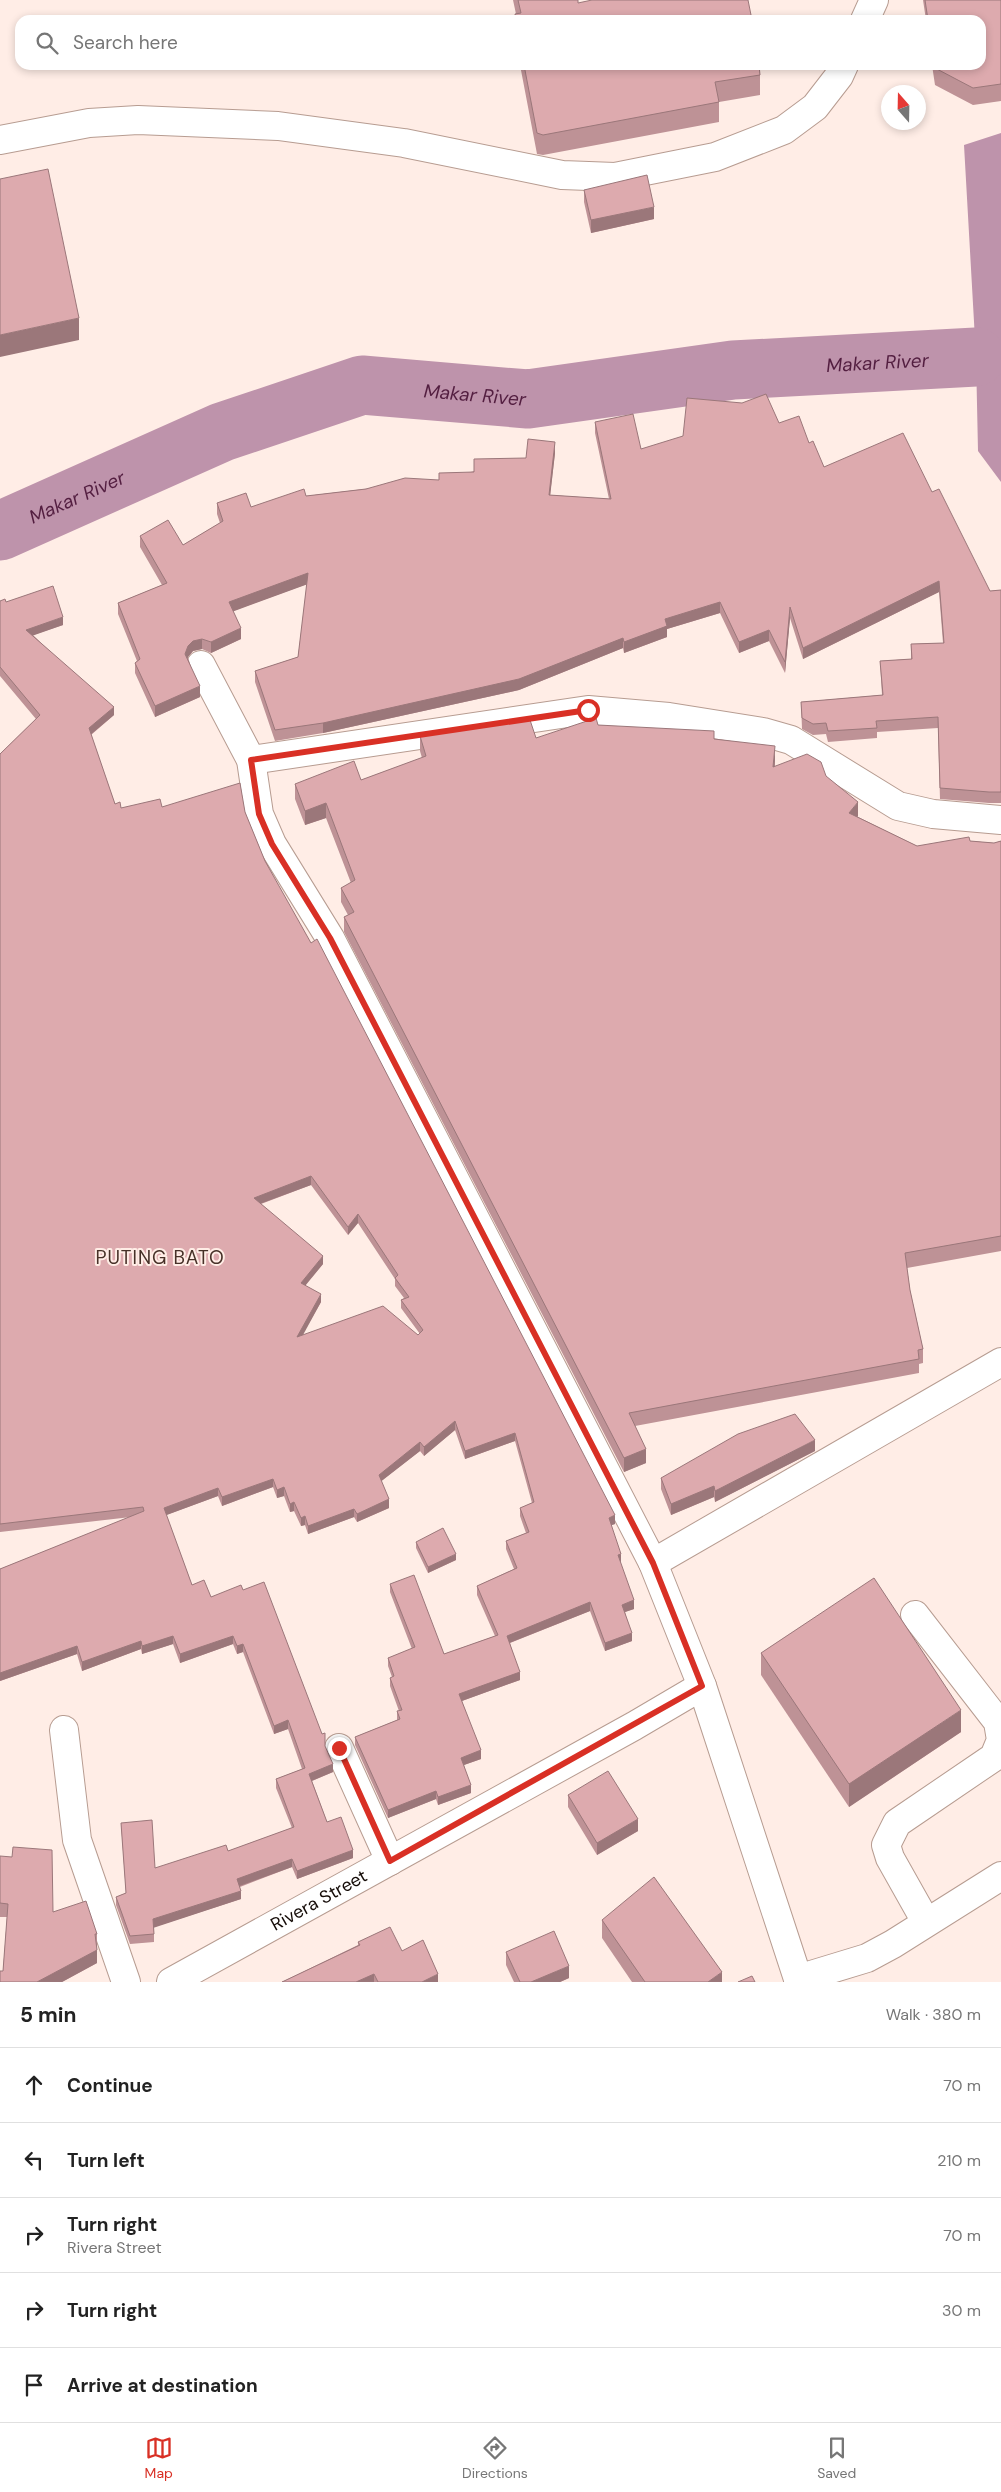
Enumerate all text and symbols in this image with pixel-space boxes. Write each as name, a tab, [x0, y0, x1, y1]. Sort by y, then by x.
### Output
search box	[15, 15, 986, 70]
icon: search	[33, 29, 61, 57]
text: Search here	[73, 30, 178, 55]
north arrow	[881, 85, 926, 130]
water label: Makar River	[826, 347, 930, 377]
water label: Makar River	[423, 378, 528, 411]
water label: Makar River	[25, 464, 129, 529]
route start	[577, 699, 600, 722]
district label: PUTING BATO	[95, 1245, 225, 1270]
route end	[328, 1737, 351, 1760]
street label: Rivera Street	[266, 1864, 371, 1937]
text: 5 min	[20, 2001, 76, 2029]
text: Walk · 380 m	[886, 2004, 981, 2025]
icon: ahead	[20, 2071, 48, 2099]
text: Continue	[67, 2073, 153, 2098]
text: 70 m	[943, 2075, 981, 2096]
icon: left	[20, 2146, 48, 2174]
text: Turn left	[67, 2148, 145, 2173]
text: 210 m	[937, 2150, 981, 2171]
text: Turn right	[67, 2212, 157, 2237]
icon: right	[20, 2221, 48, 2249]
text: 70 m	[943, 2225, 981, 2246]
text: Rivera Street	[67, 2237, 162, 2258]
icon: right	[20, 2296, 48, 2324]
text: Turn right	[67, 2298, 157, 2323]
text: 30 m	[942, 2300, 981, 2321]
icon: arrive	[20, 2371, 48, 2399]
text: Arrive at destination	[67, 2373, 258, 2398]
tab: Map	[145, 2434, 173, 2482]
tab: Directions	[462, 2434, 528, 2482]
tab: Saved	[817, 2434, 856, 2482]

